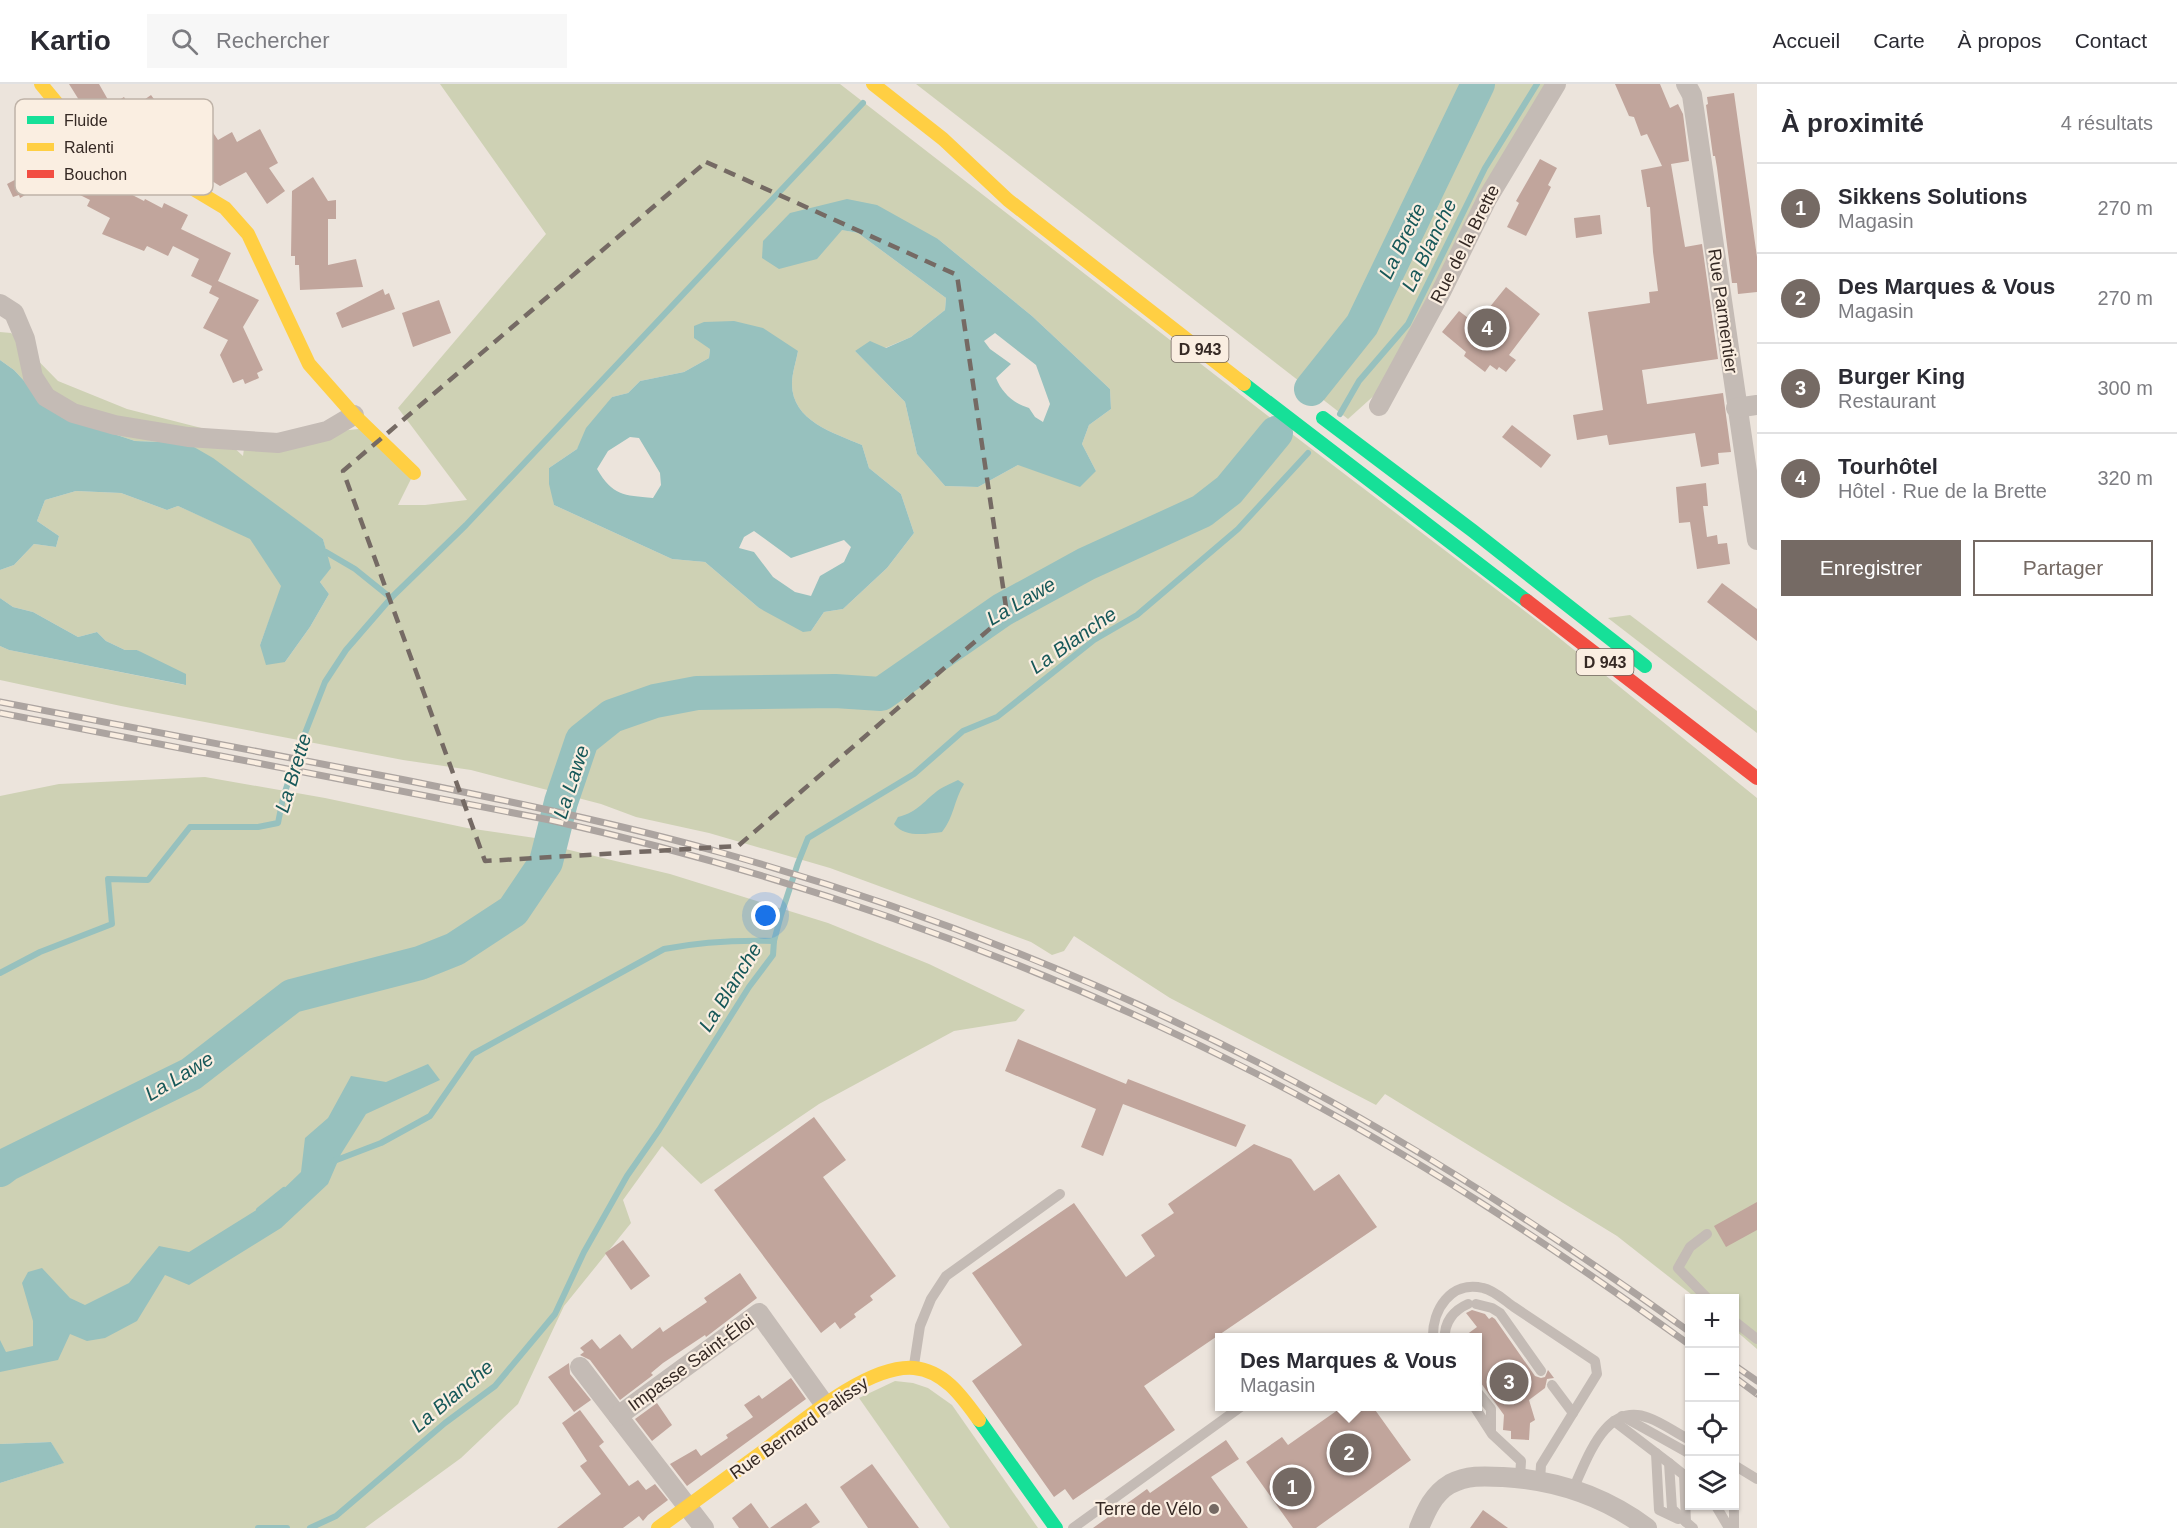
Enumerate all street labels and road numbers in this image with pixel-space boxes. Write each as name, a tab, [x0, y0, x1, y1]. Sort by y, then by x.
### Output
street label: Rue de la Brette	[1427, 182, 1503, 306]
street label: Rue Parmentier	[1704, 247, 1742, 375]
road number: D 943	[1172, 336, 1228, 362]
road number: D 943	[1576, 649, 1634, 675]
street label: Impasse Saint-Éloi	[624, 1311, 758, 1415]
street label: Rue Bernard Palissy	[726, 1373, 872, 1483]

